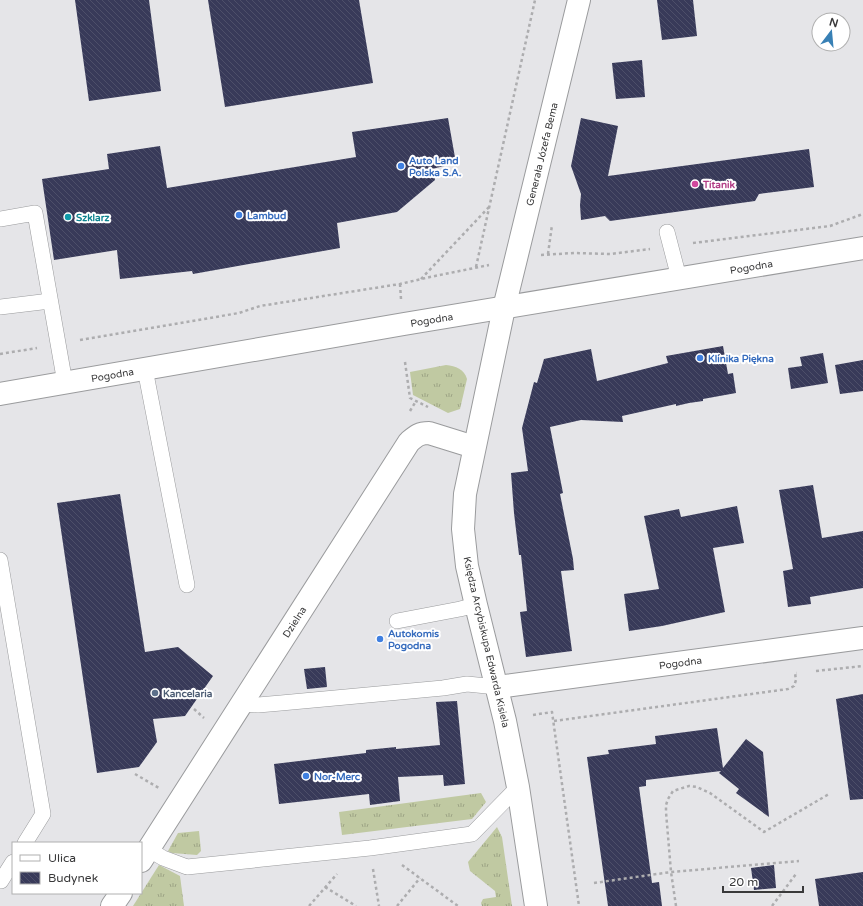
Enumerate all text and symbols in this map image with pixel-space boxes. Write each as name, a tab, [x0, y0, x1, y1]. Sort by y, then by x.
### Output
north arrow	[811, 12, 851, 52]
text: N	[828, 15, 840, 30]
street label: Generała Józefa Bema	[524, 101, 561, 207]
place label: Auto Land Polska S.A.	[409, 155, 462, 179]
marker: Auto Land Polska S.A.	[396, 161, 406, 171]
marker: Titanik	[690, 179, 700, 189]
place label: Titanik	[702, 179, 735, 191]
marker: Lambud	[234, 210, 244, 220]
place label: Lambud	[247, 210, 286, 222]
marker: Szklarz	[63, 212, 73, 222]
place label: Szklarz	[76, 212, 110, 224]
street label: Pogodna	[729, 258, 774, 277]
street label: Pogodna	[410, 311, 454, 330]
marker: Klinika Piękna	[695, 353, 705, 363]
place label: Klinika Piękna	[708, 353, 774, 365]
street label: Pogodna	[90, 366, 135, 385]
street label: Księdza Arcybiskupa Edwarda Kisiela	[460, 556, 512, 729]
street label: Dzielna	[280, 604, 309, 640]
place label: Autokomis Pogodna	[388, 628, 439, 652]
marker: Autokomis Pogodna	[375, 634, 385, 644]
street label: Pogodna	[658, 655, 703, 672]
marker: Kancelaria	[150, 688, 160, 698]
place label: Kancelaria	[163, 688, 213, 700]
marker: Nor-Merc	[301, 771, 311, 781]
place label: Nor-Merc	[314, 771, 361, 783]
legend	[12, 842, 142, 894]
text: Ulica	[48, 851, 76, 865]
scale bar	[723, 868, 803, 894]
text: Budynek	[48, 871, 99, 885]
text: 20 m	[729, 875, 758, 889]

